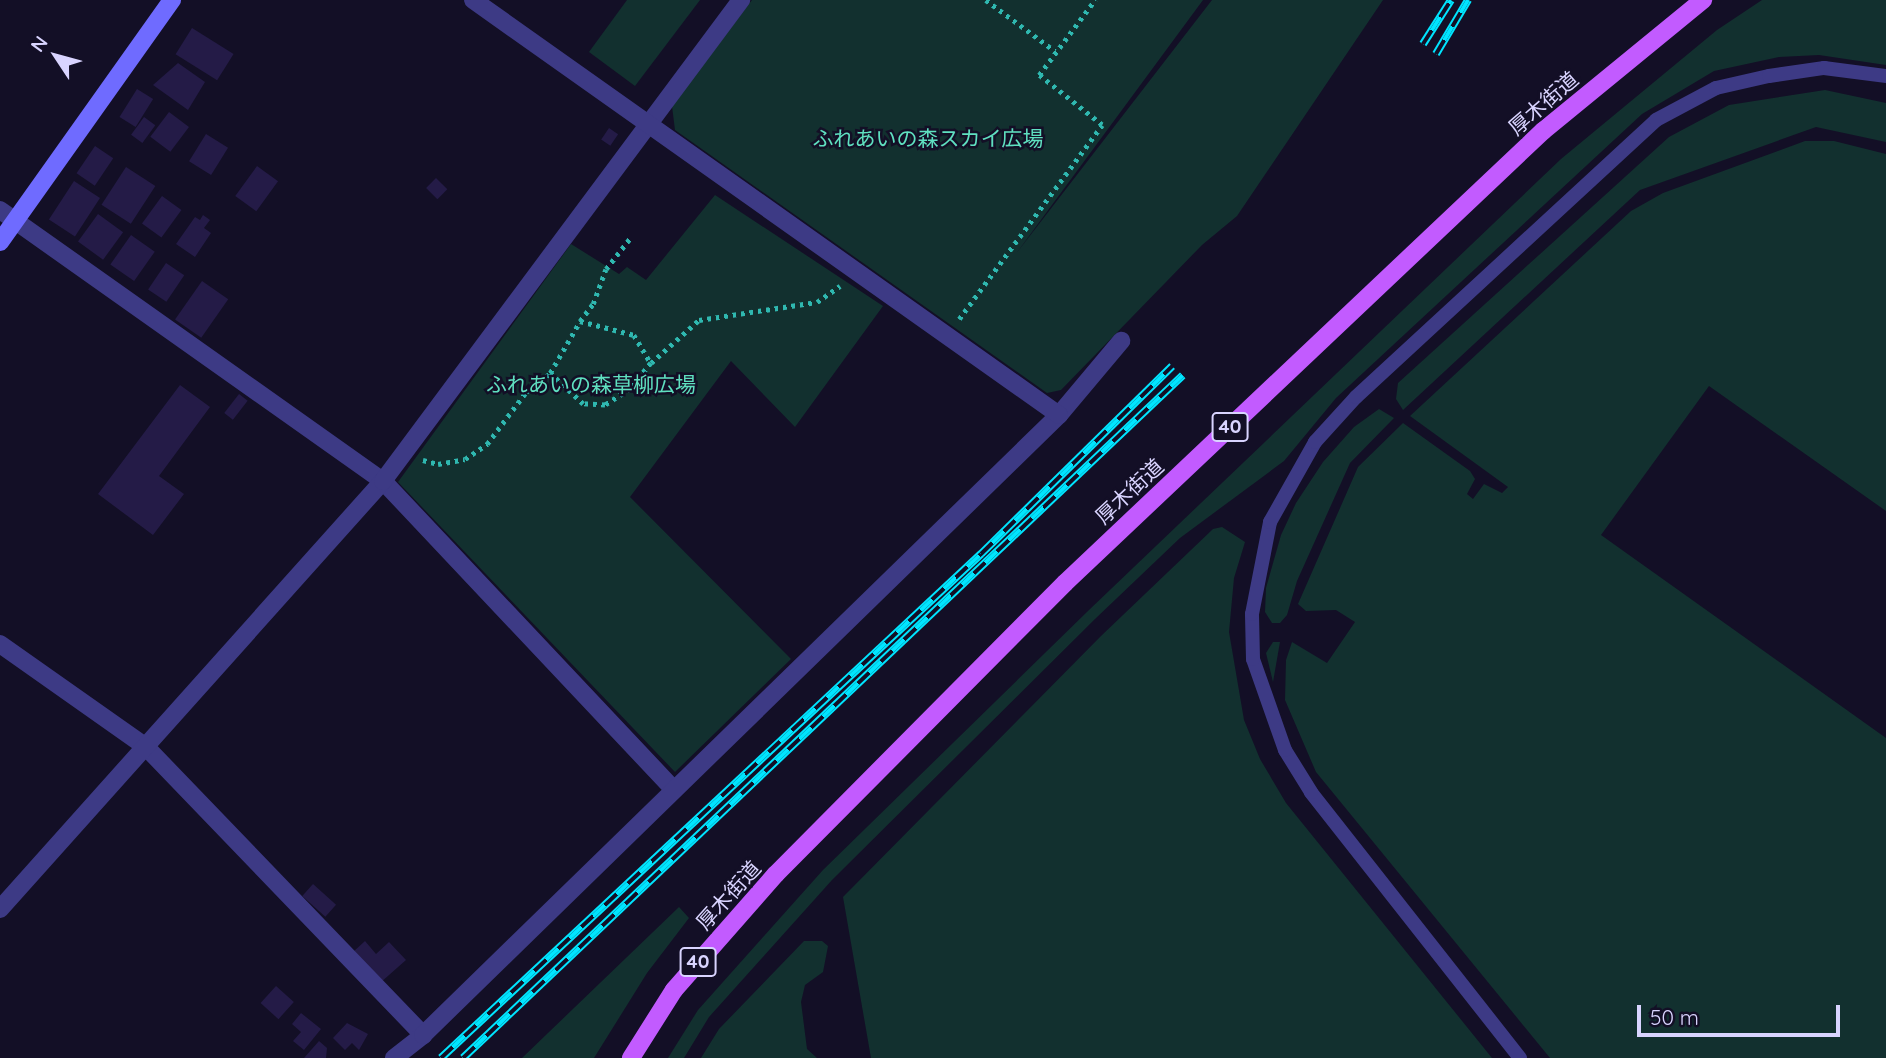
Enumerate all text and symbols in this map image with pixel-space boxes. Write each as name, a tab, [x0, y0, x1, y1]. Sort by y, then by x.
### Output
north arrow	[21, 21, 91, 91]
text: N	[25, 31, 53, 56]
street label: 厚木街道	[1503, 66, 1583, 140]
park label: ふれあいの森スカイ広場	[813, 125, 1043, 151]
park label: ふれあいの森草柳広場	[486, 371, 696, 397]
road number: 40	[1211, 412, 1249, 442]
street label: 厚木街道	[1090, 453, 1168, 529]
street label: 厚木街道	[691, 855, 765, 935]
road number: 40	[679, 946, 717, 978]
scale bar	[1641, 992, 1844, 1036]
text: 50 m	[1650, 1004, 1699, 1030]

